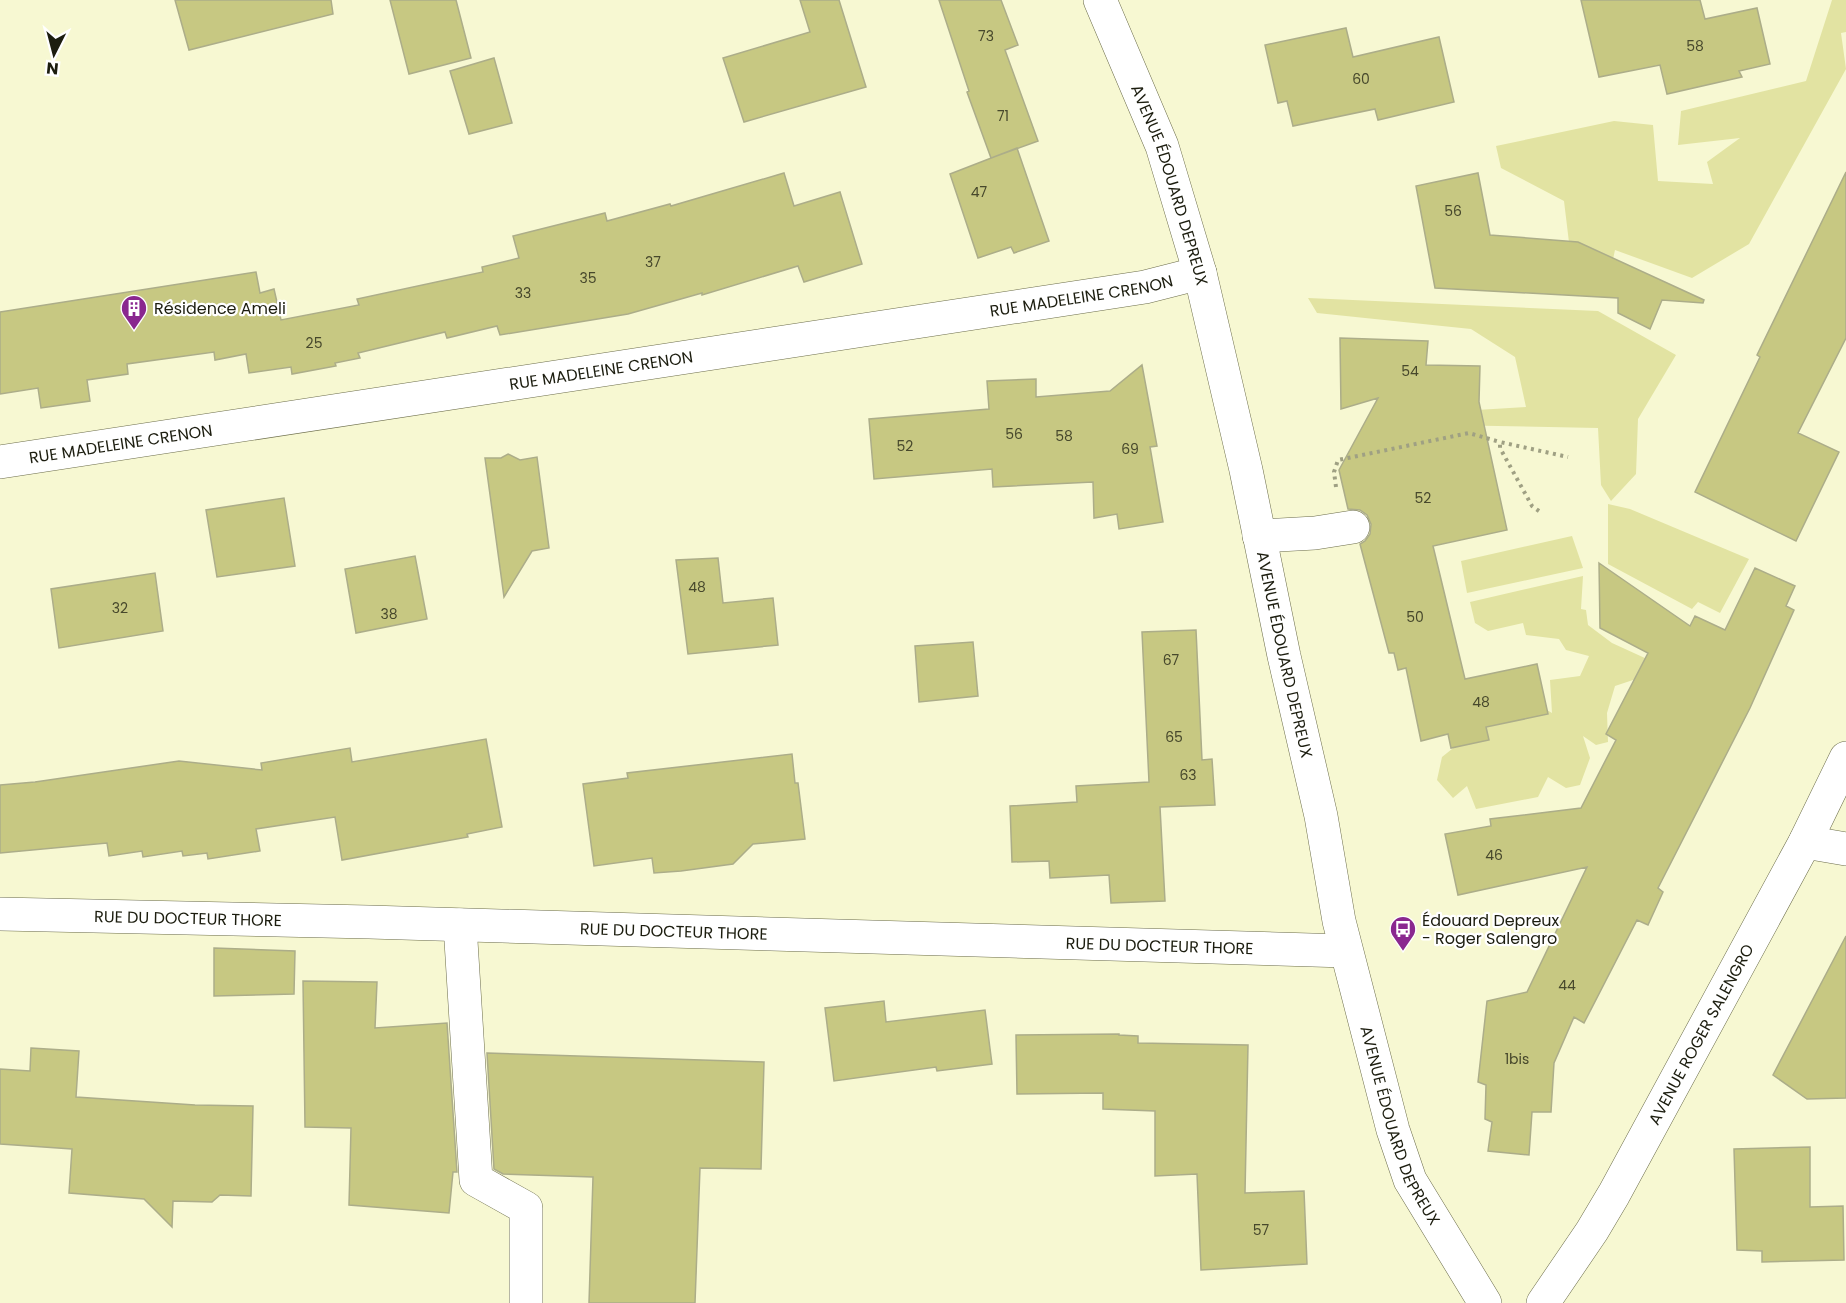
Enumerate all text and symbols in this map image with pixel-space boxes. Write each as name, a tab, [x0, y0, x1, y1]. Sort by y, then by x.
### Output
north arrow	[24, 24, 84, 84]
house number: 73	[978, 26, 994, 46]
house number: 58	[1686, 36, 1704, 56]
text: N	[45, 56, 60, 80]
house number: 60	[1352, 69, 1370, 89]
street label: AVENUE ÉDOUARD DEPREUX	[1125, 81, 1214, 288]
house number: 71	[997, 106, 1009, 126]
house number: 47	[971, 182, 988, 202]
house number: 56	[1444, 201, 1462, 221]
house number: 37	[645, 252, 661, 272]
house number: 35	[579, 268, 597, 288]
street label: RUE MADELEINE CRENON	[988, 269, 1175, 323]
house number: 33	[515, 283, 531, 303]
building icon: Résidence Ameli	[119, 293, 149, 331]
place label: Résidence Ameli	[154, 297, 286, 320]
house number: 25	[306, 333, 322, 353]
street label: RUE MADELEINE CRENON	[508, 345, 694, 396]
house number: 54	[1401, 361, 1419, 381]
street label: RUE MADELEINE CRENON	[27, 419, 214, 469]
house number: 56	[1005, 424, 1023, 444]
house number: 58	[1055, 426, 1073, 446]
house number: 52	[897, 436, 913, 456]
house number: 69	[1121, 439, 1139, 459]
house number: 52	[1415, 488, 1431, 508]
street label: AVENUE ÉDOUARD DEPREUX	[1251, 549, 1318, 760]
house number: 48	[688, 577, 706, 597]
house number: 32	[112, 598, 128, 618]
house number: 38	[380, 604, 398, 624]
house number: 50	[1406, 607, 1424, 627]
house number: 67	[1163, 650, 1180, 670]
house number: 48	[1472, 692, 1490, 712]
house number: 65	[1165, 727, 1183, 747]
house number: 63	[1179, 765, 1197, 785]
house number: 46	[1485, 845, 1503, 865]
street label: RUE DU DOCTEUR THORE	[94, 905, 282, 932]
place label: Édouard Depreux - Roger Salengro	[1422, 909, 1560, 950]
bus stop icon: Édouard Depreux - Roger Salengro	[1388, 914, 1418, 952]
street label: RUE DU DOCTEUR THORE	[580, 917, 768, 946]
street label: RUE DU DOCTEUR THORE	[1065, 932, 1254, 960]
street label: AVENUE ROGER SALENGRO	[1643, 940, 1760, 1129]
house number: 44	[1558, 975, 1576, 995]
street label: AVENUE ÉDOUARD DEPREUX	[1355, 1023, 1446, 1230]
house number: 1bis	[1505, 1049, 1529, 1069]
house number: 57	[1253, 1220, 1270, 1240]

